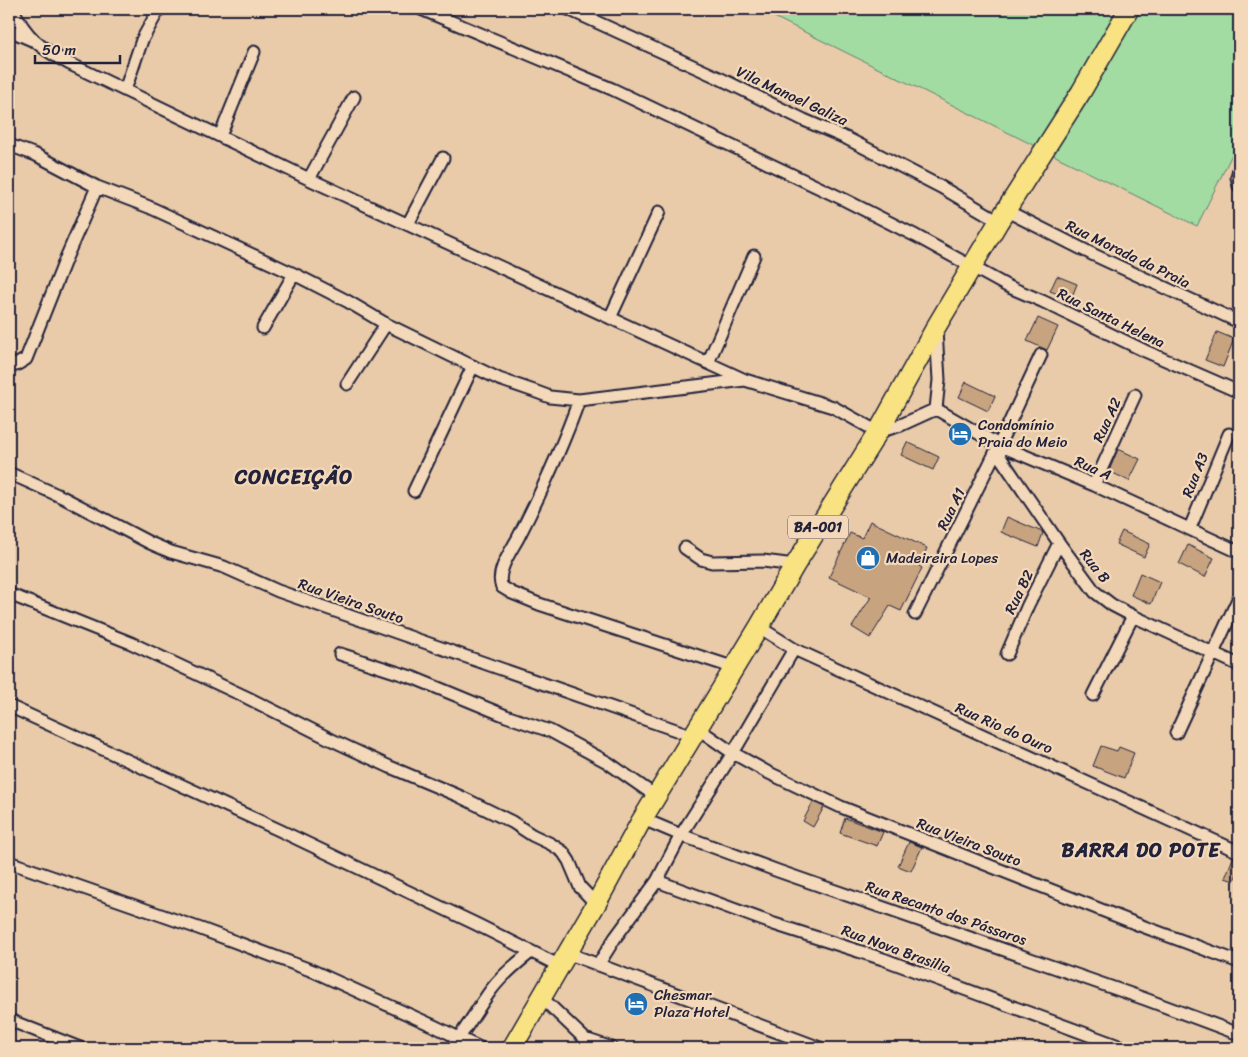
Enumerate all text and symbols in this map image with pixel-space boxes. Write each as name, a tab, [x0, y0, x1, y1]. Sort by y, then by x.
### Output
scale bar	[35, 32, 120, 64]
text: 50 m	[42, 37, 77, 63]
street label: Vila Manoel Galiza	[732, 59, 853, 133]
street label: Rua Morada da Praia	[1061, 213, 1195, 296]
street label: Rua Santa Helena	[1053, 281, 1170, 356]
street label: Rua A2	[1085, 393, 1129, 447]
place label: Condomínio Praia do Meio	[978, 412, 1068, 455]
hotel icon: Condomínio Praia do Meio	[947, 421, 973, 447]
street label: Rua A	[1070, 448, 1116, 488]
street label: Rua A3	[1174, 449, 1216, 501]
district label: CONCEIÇÃO	[234, 460, 353, 495]
street label: Rua A1	[929, 483, 973, 535]
road number: BA-001	[788, 516, 848, 538]
street label: Rua B	[1073, 543, 1117, 589]
shop icon: Madeireira Lopes	[855, 545, 881, 571]
place label: Madeireira Lopes	[886, 545, 998, 571]
street label: Rua B2	[997, 565, 1041, 619]
street label: Rua Vieira Souto	[295, 571, 408, 631]
street label: Rua Rio do Ouro	[951, 695, 1057, 761]
street label: Rua Vieira Souto	[913, 810, 1026, 874]
district label: BARRA DO POTE	[1062, 833, 1221, 868]
street label: Rua Recanto dos Pássaros	[862, 873, 1031, 953]
street label: Rua Nova Brasilia	[838, 917, 955, 981]
place label: Chesmar Plaza Hotel	[654, 982, 730, 1025]
hotel icon: Chesmar Plaza Hotel	[623, 991, 649, 1017]

